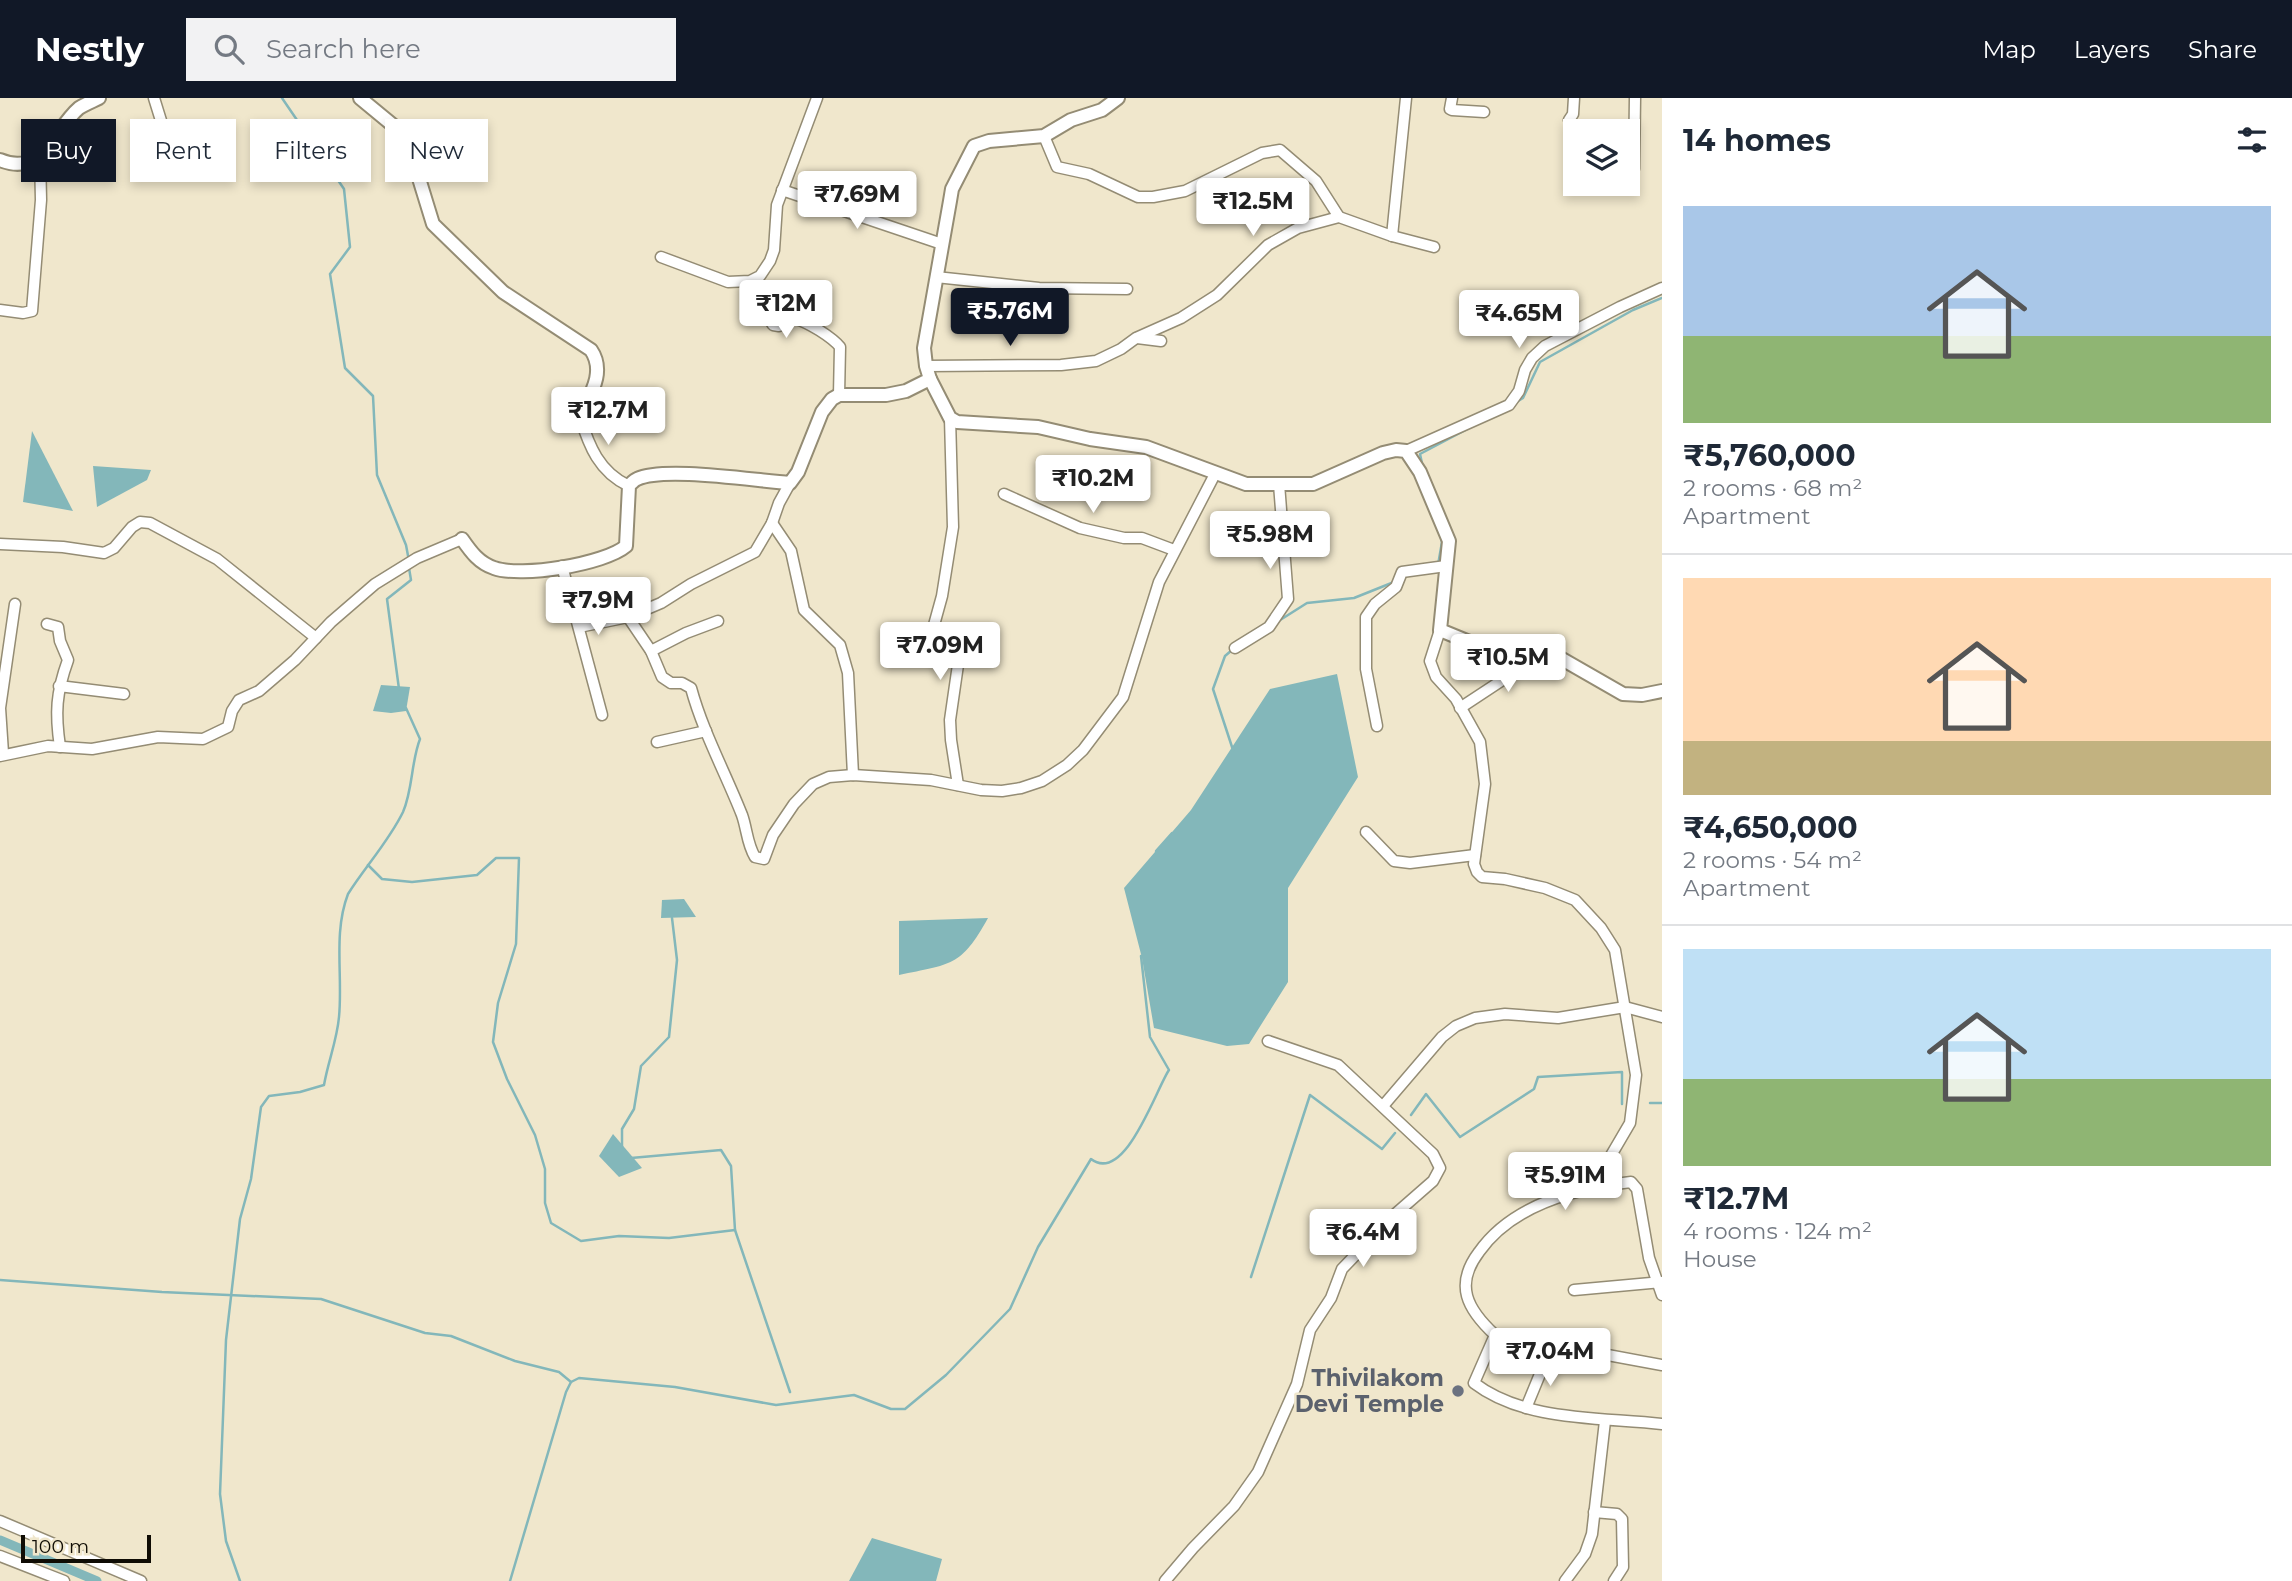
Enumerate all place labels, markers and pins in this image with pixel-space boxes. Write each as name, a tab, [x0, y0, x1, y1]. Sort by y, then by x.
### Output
pin: ₹7.69M	[800, 172, 914, 231]
pin: ₹12.5M	[1196, 178, 1310, 238]
pin: ₹12M	[745, 280, 827, 340]
pin: ₹5.76M	[953, 288, 1067, 348]
pin: ₹4.65M	[1462, 290, 1576, 350]
pin: ₹12.7M	[551, 388, 665, 447]
pin: ₹10.2M	[1036, 456, 1150, 515]
pin: ₹5.98M	[1213, 512, 1327, 571]
pin: ₹7.9M	[549, 578, 647, 637]
pin: ₹7.09M	[883, 622, 997, 682]
pin: ₹10.5M	[1451, 634, 1565, 694]
pin: ₹5.91M	[1508, 1152, 1622, 1212]
pin: ₹6.4M	[1314, 1210, 1412, 1269]
pin: ₹7.04M	[1493, 1328, 1607, 1388]
place label: Thivilakom Devi Temple	[1295, 1364, 1444, 1418]
marker: Thivilakom Devi Temple	[1450, 1383, 1466, 1399]

